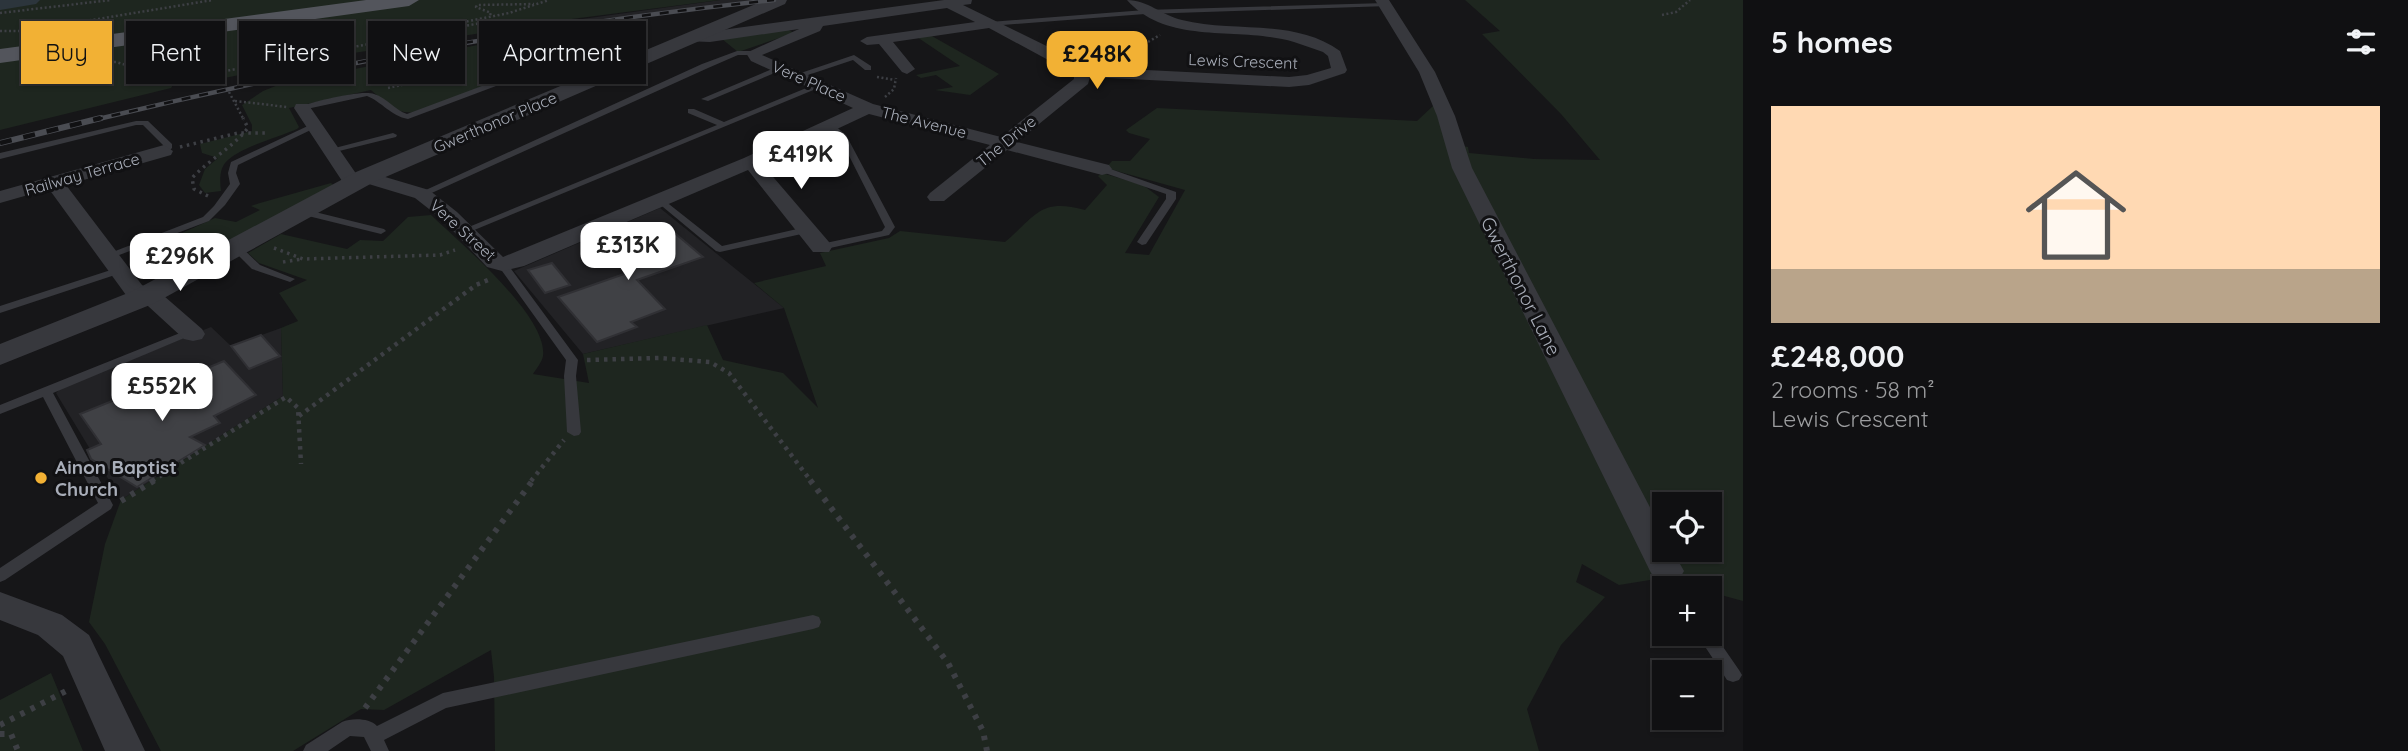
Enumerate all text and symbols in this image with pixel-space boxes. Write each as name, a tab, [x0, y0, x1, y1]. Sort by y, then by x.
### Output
chip: Buy	[21, 21, 112, 84]
chip: Rent	[126, 21, 225, 84]
chip: Filters	[239, 21, 354, 84]
chip: New	[368, 21, 465, 84]
chip: Apartment	[479, 21, 646, 84]
text: 5 homes	[1771, 23, 1893, 61]
icon: filters	[2342, 23, 2380, 61]
pin: £248K	[1048, 32, 1146, 91]
text: £248K	[1063, 39, 1131, 68]
street label: Lewis Crescent	[1188, 49, 1298, 73]
street label: Vere Place	[769, 56, 849, 106]
street label: Gwerthonor Place	[430, 87, 560, 157]
street label: The Avenue	[879, 102, 969, 142]
street label: The Drive	[972, 111, 1040, 171]
pin: £419K	[752, 132, 850, 191]
text: £419K	[769, 139, 833, 168]
street label: Railway Terrace	[22, 148, 142, 200]
icon: home	[2013, 152, 2139, 278]
street label: Vere Street	[426, 195, 500, 265]
street label: Gwerthonor Lane	[1476, 213, 1566, 359]
pin: £313K	[579, 222, 677, 282]
text: £313K	[596, 230, 660, 259]
pin: £296K	[131, 233, 229, 293]
text: £296K	[146, 241, 214, 270]
text: £248,000	[1771, 337, 1904, 375]
pin: £552K	[113, 364, 211, 423]
text: £552K	[127, 371, 197, 400]
text: 2 rooms · 58 m²	[1771, 375, 1934, 404]
text: Lewis Crescent	[1771, 404, 1929, 433]
place label: Ainon Baptist Church	[55, 455, 177, 501]
marker: Ainon Baptist Church	[33, 470, 49, 486]
map controls	[1652, 492, 1722, 730]
button: locate	[1652, 492, 1722, 562]
button: +	[1652, 576, 1722, 646]
button: −	[1652, 660, 1722, 730]

